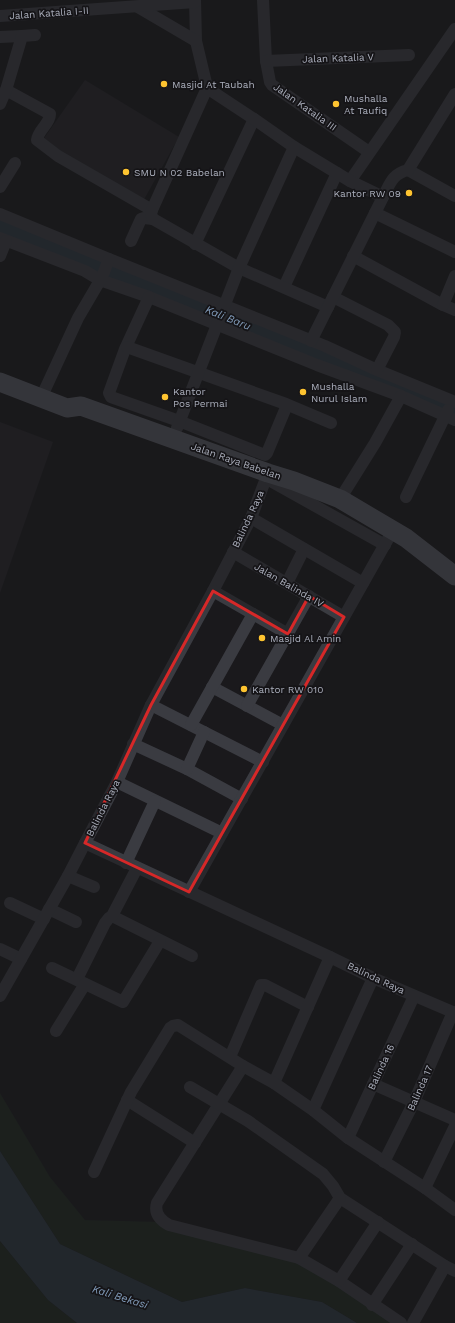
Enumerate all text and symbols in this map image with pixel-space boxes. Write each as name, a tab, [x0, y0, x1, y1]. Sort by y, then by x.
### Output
street label: Jalan Katalia I-II	[9, 5, 89, 21]
street label: Jalan Katalia V	[302, 51, 375, 65]
marker: Masjid At Taubah	[159, 79, 169, 89]
place label: Masjid At Taubah	[172, 79, 255, 90]
street label: Jalan Katalia III	[271, 81, 339, 133]
place label: Mushalla At Taufiq	[344, 93, 388, 116]
marker: Mushalla At Taufiq	[331, 99, 341, 109]
marker: SMU N 02 Babelan	[121, 167, 131, 177]
place label: SMU N 02 Babelan	[134, 167, 225, 178]
place label: Kantor RW 09	[334, 188, 401, 199]
marker: Kantor RW 09	[404, 188, 414, 198]
water label: Kali Baru	[203, 303, 253, 333]
place label: Mushalla Nurul Islam	[311, 381, 367, 404]
place label: Kantor Pos Permai	[173, 386, 227, 409]
marker: Mushalla Nurul Islam	[298, 387, 308, 397]
marker: Kantor Pos Permai	[160, 392, 170, 402]
street label: Jalan Raya Babelan	[190, 440, 282, 482]
street label: Balinda Raya	[230, 488, 266, 549]
street label: Jalan Balinda IV	[252, 561, 326, 610]
marker: Masjid Al Amin	[257, 633, 267, 643]
place label: Masjid Al Amin	[270, 633, 341, 644]
marker: Kantor RW 010	[239, 684, 249, 694]
place label: Kantor RW 010	[252, 684, 323, 695]
street label: Balinda Raya	[84, 778, 122, 838]
street label: Balinda Raya	[346, 960, 407, 996]
street label: Balinda 16	[366, 1042, 396, 1092]
street label: Balinda 17	[405, 1063, 435, 1112]
water label: Kali Bekasi	[91, 1282, 151, 1312]

